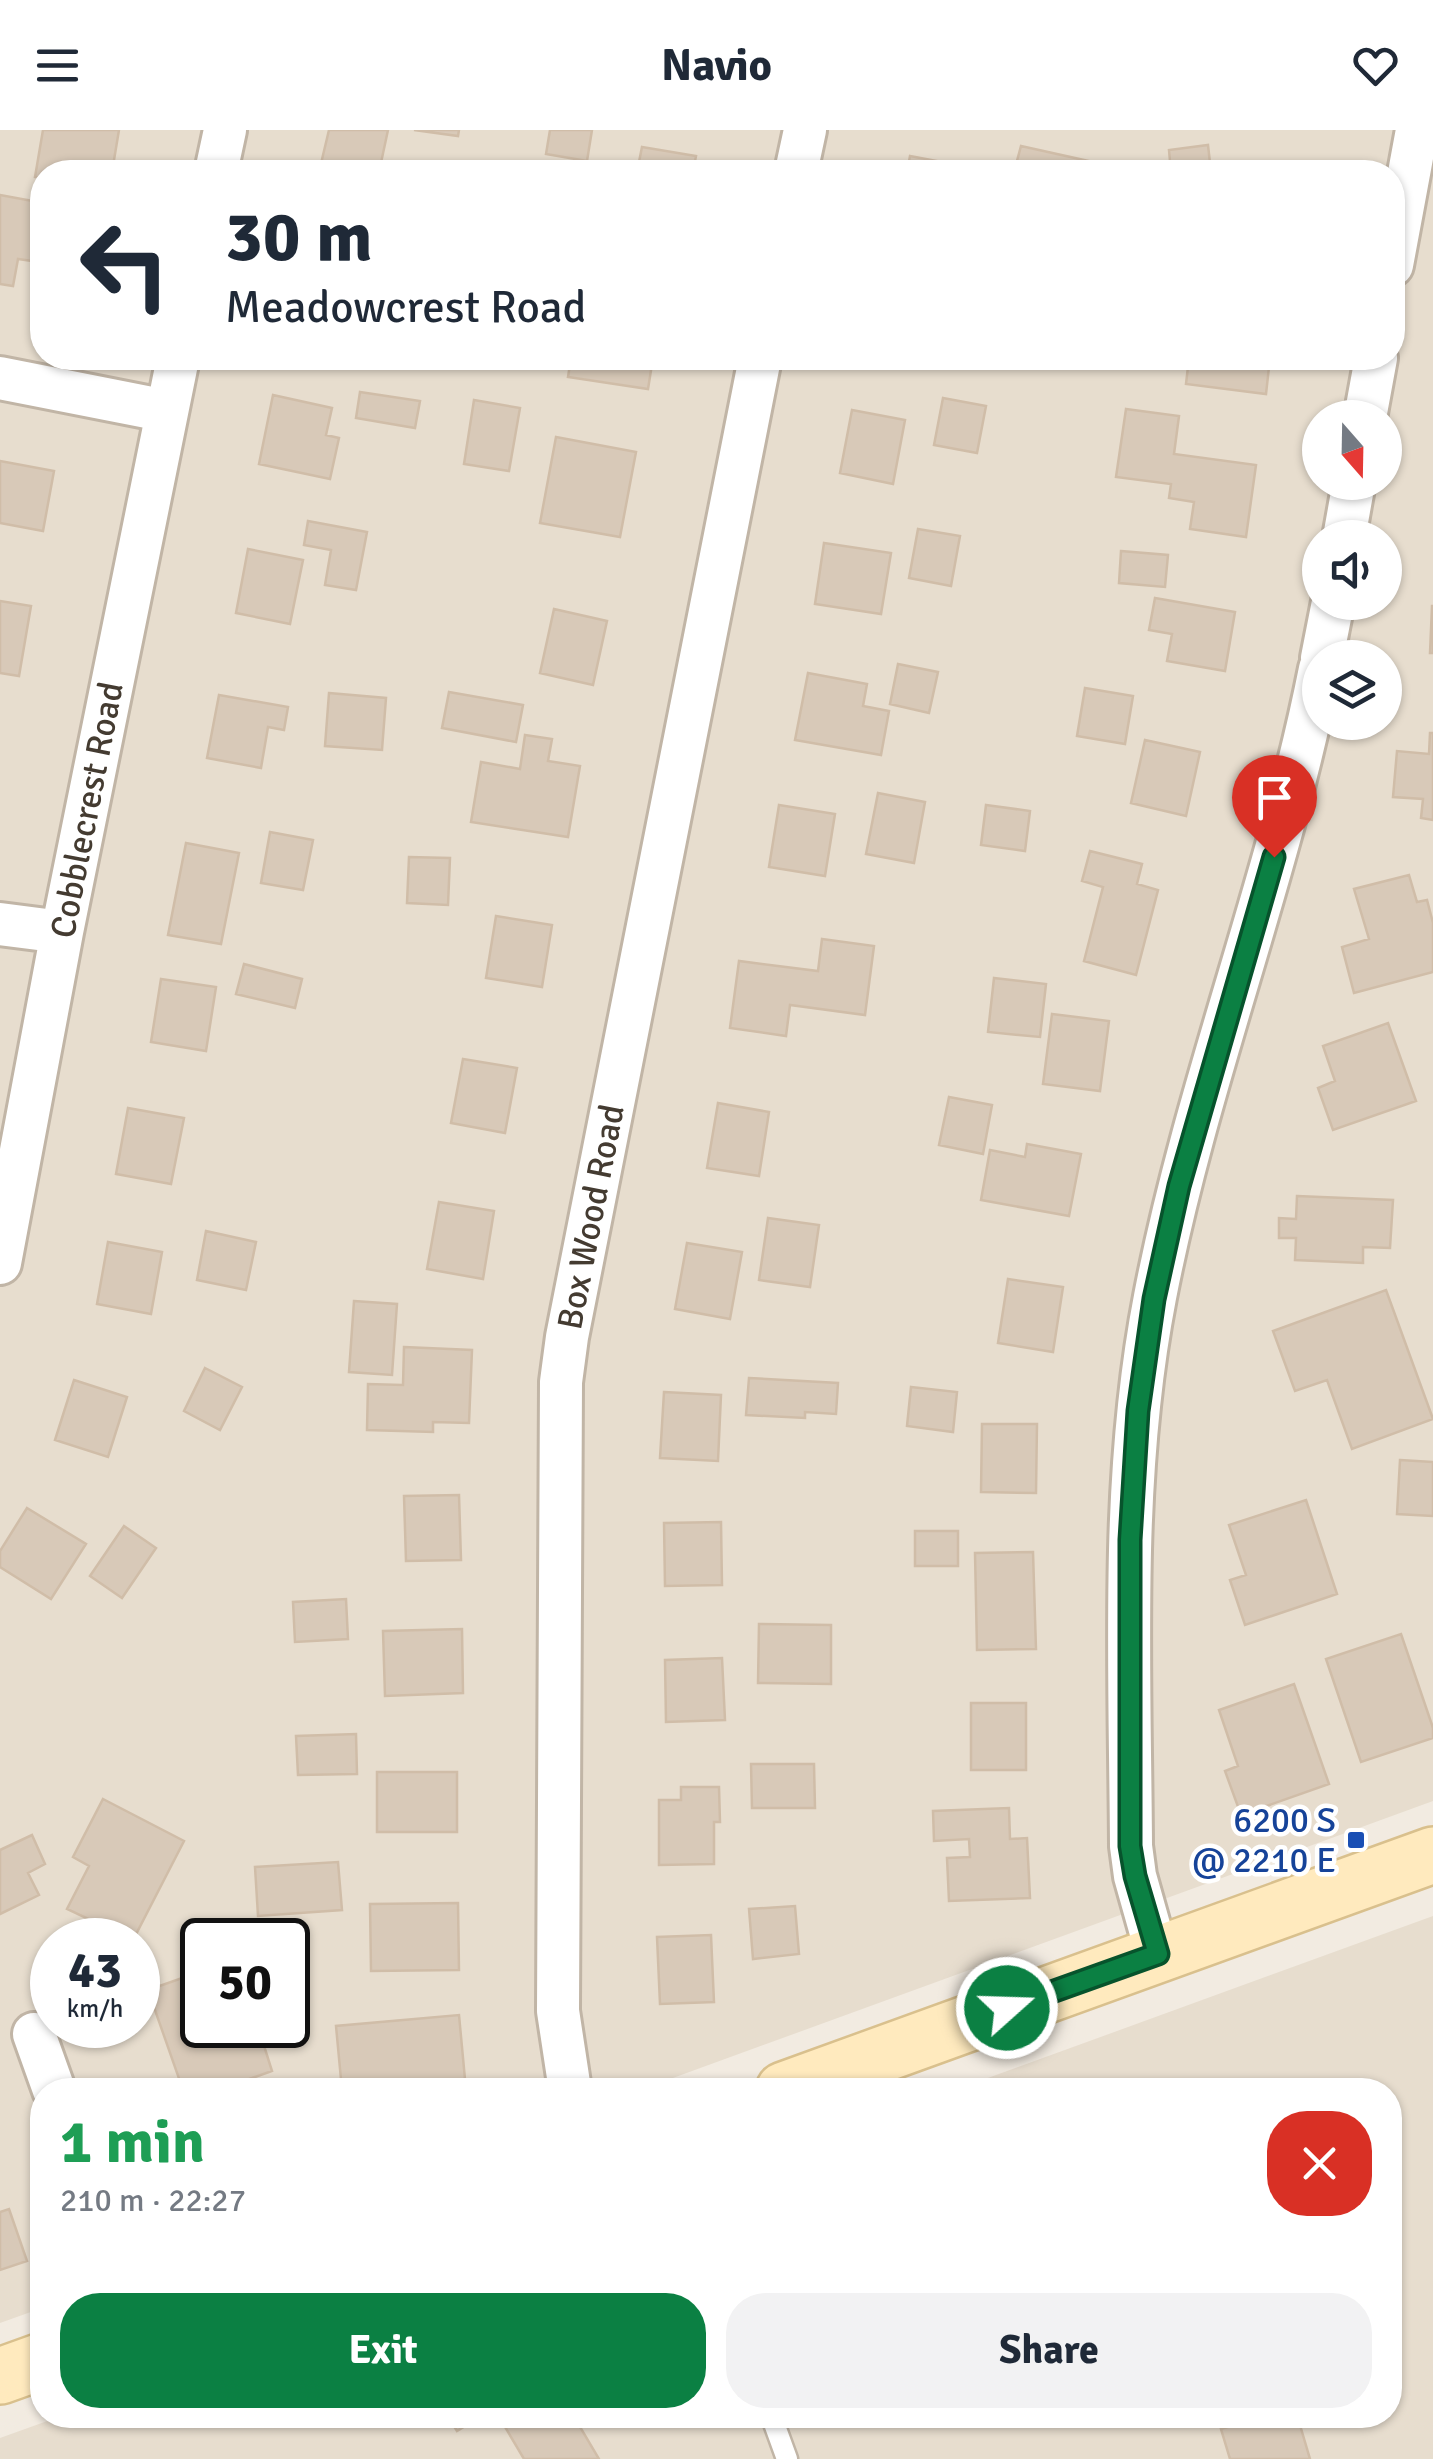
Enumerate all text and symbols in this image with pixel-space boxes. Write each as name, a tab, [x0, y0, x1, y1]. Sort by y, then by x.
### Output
icon: menu	[30, 38, 85, 93]
text: Navio	[661, 38, 772, 93]
icon: heart	[1348, 38, 1403, 93]
text: 30 m	[225, 194, 373, 280]
icon: left	[60, 200, 190, 330]
text: Meadowcrest Road	[225, 280, 586, 335]
north arrow	[1302, 400, 1402, 500]
map controls	[1302, 400, 1402, 740]
button: sound	[1302, 520, 1402, 620]
button: layers	[1302, 640, 1402, 740]
street label: Cobblecrest Road	[41, 678, 133, 942]
pin	[1232, 755, 1317, 858]
icon: arrive	[1247, 770, 1302, 825]
street label: Box Wood Road	[548, 1101, 634, 1333]
place label: 6200 S @ 2210 E	[1192, 1799, 1336, 1882]
marker: 6200 S @ 2210 E	[1345, 1829, 1367, 1851]
speed limit sign: 50	[180, 1918, 310, 2048]
text: 43	[68, 1940, 122, 2002]
position arrow	[955, 1956, 1059, 2060]
text: km/h	[67, 1993, 123, 2024]
text: 1 min	[60, 2106, 205, 2180]
button: close	[1267, 2111, 1372, 2216]
text: 210 m · 22:27	[60, 2181, 246, 2220]
button: Exit	[60, 2293, 706, 2408]
button: Share	[726, 2293, 1372, 2408]

